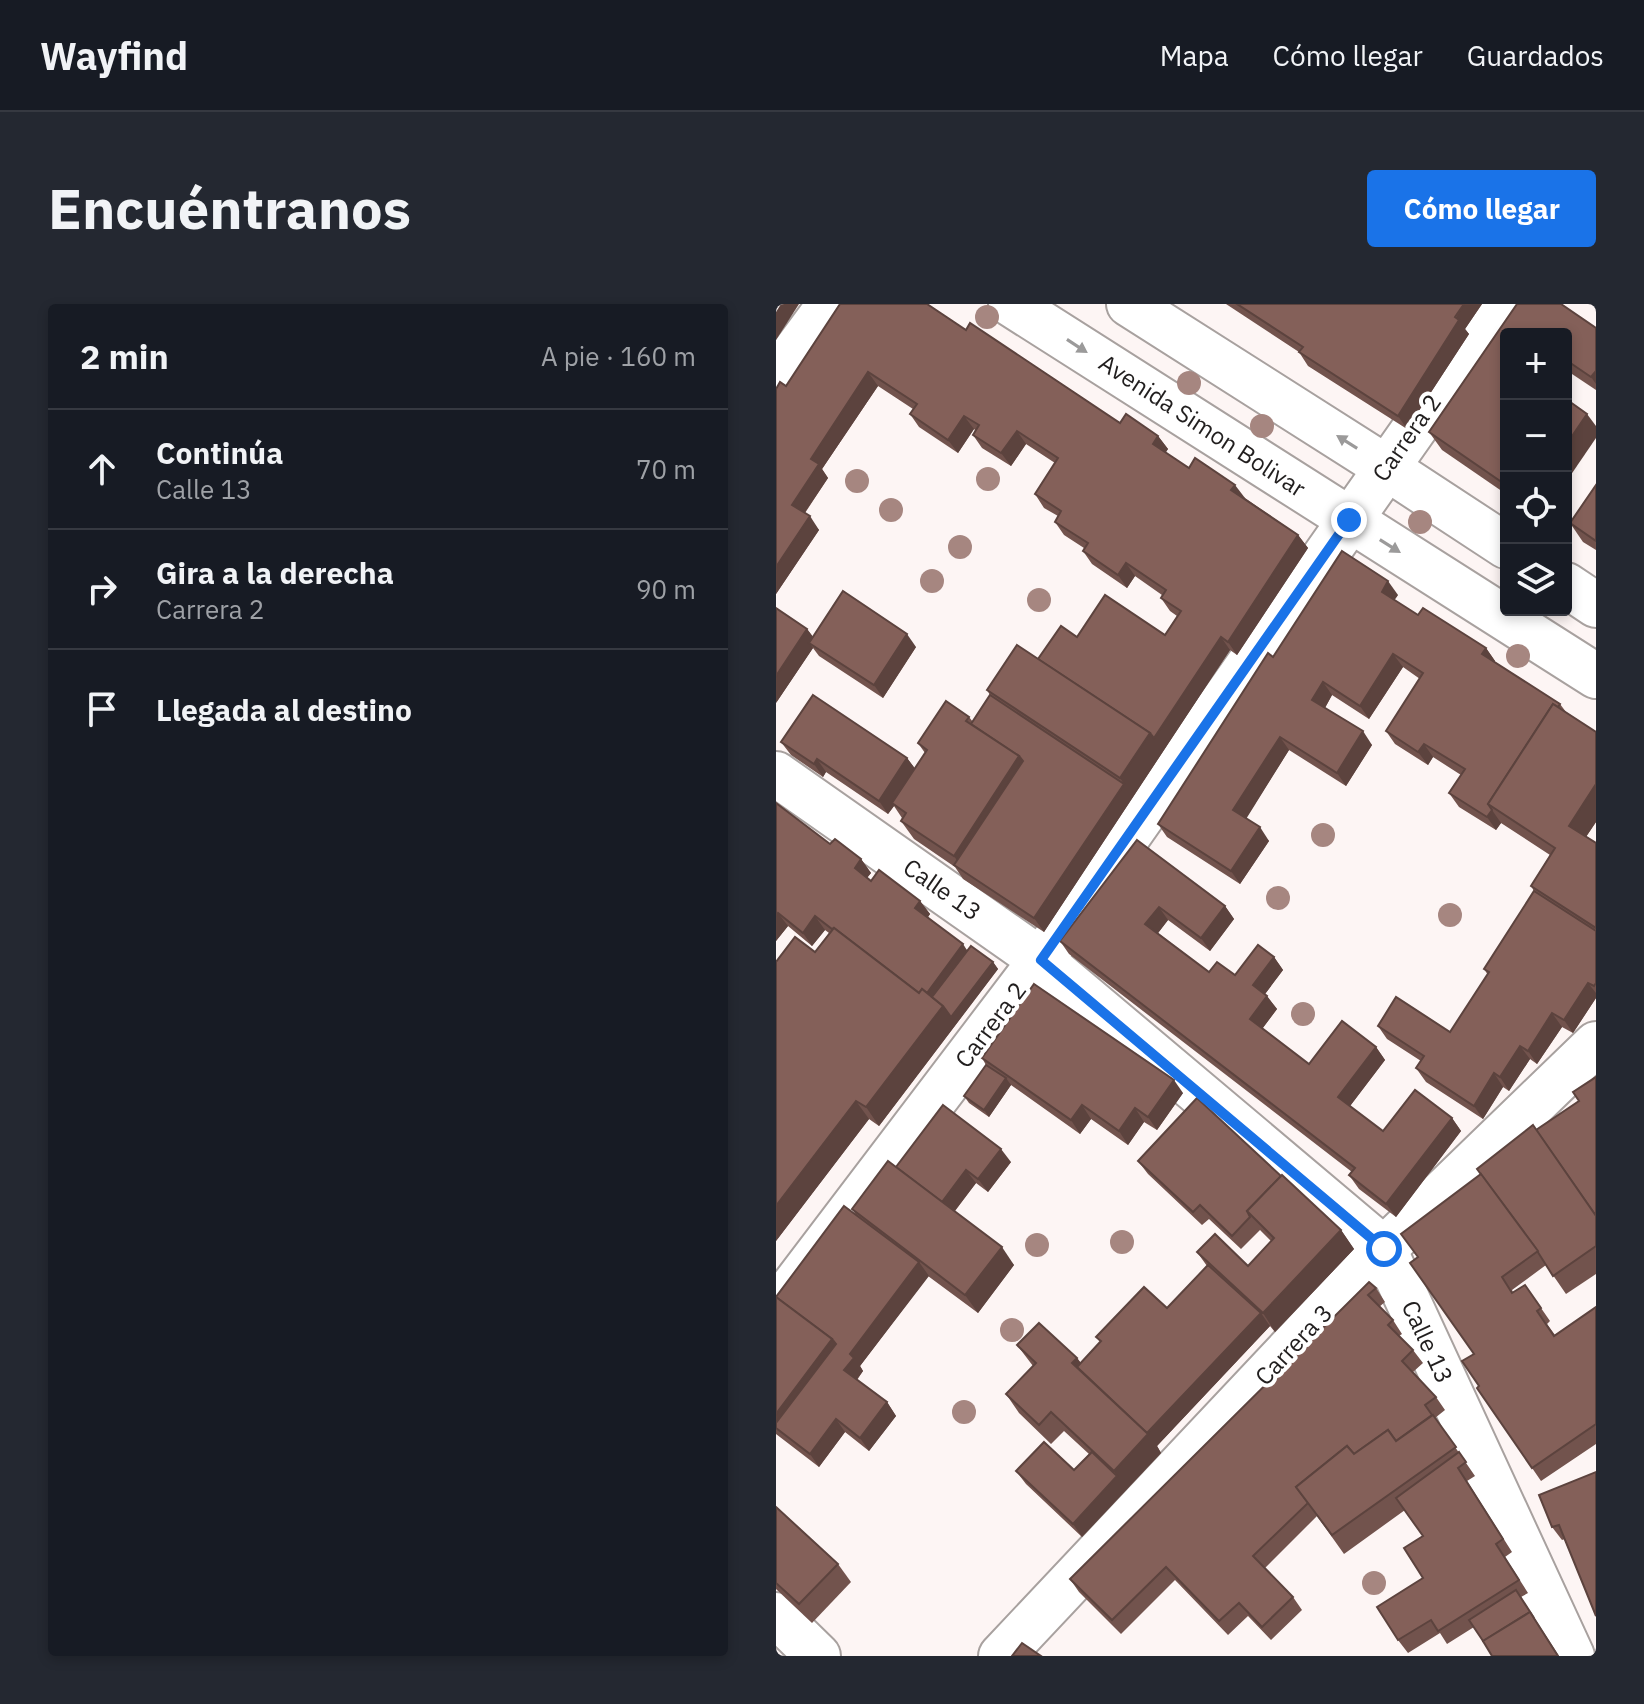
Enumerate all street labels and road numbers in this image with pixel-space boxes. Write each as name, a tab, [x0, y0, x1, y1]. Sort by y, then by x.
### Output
street label: Avenida Simon Bolivar	[1093, 346, 1312, 504]
street label: Carrera 2	[1364, 387, 1448, 488]
street label: Calle 13	[897, 851, 988, 928]
street label: Carrera 2	[947, 975, 1033, 1074]
street label: Calle 13	[1395, 1295, 1461, 1388]
street label: Carrera 3	[1247, 1297, 1339, 1392]

